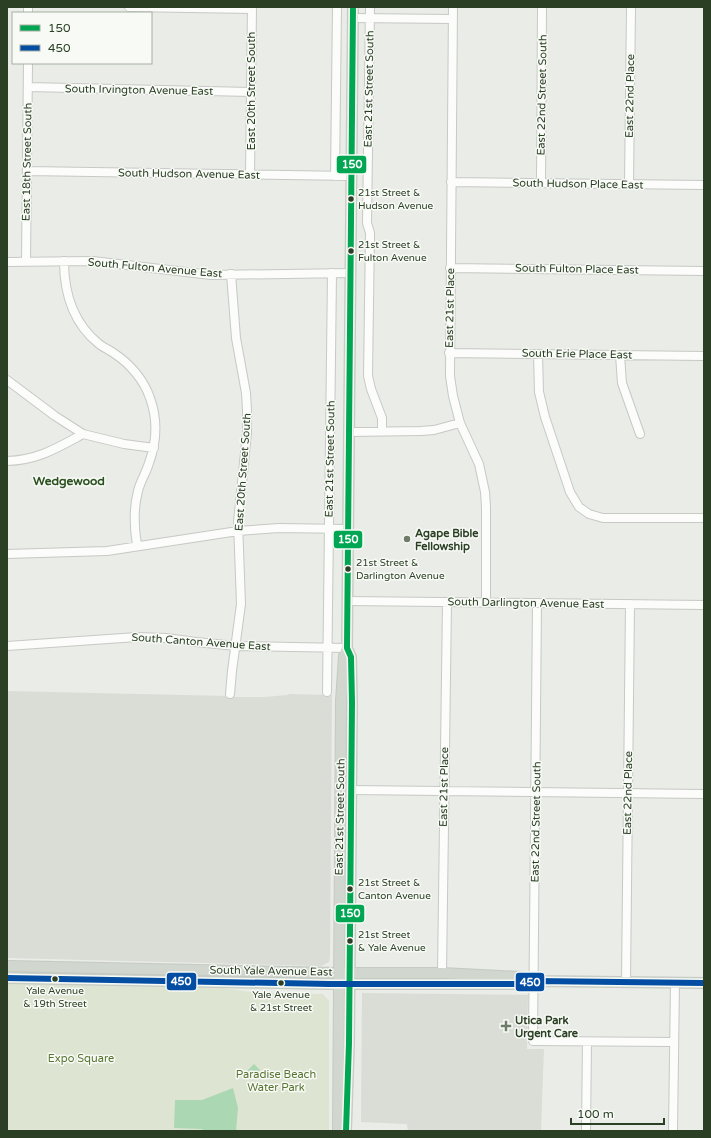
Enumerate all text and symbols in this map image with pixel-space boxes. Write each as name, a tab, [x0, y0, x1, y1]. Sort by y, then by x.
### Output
legend	[12, 12, 152, 64]
text: 150	[48, 21, 71, 35]
street label: East 21st Street South	[361, 30, 377, 148]
street label: East 20th Street South	[245, 32, 258, 150]
street label: East 22nd Street South	[534, 34, 550, 156]
text: 450	[48, 41, 71, 55]
street label: East 22nd Place	[623, 54, 637, 138]
street label: South Irvington Avenue East	[65, 82, 213, 98]
street label: East 18th Street South	[19, 103, 35, 221]
line badge: 150	[336, 155, 367, 174]
text: 150	[342, 158, 362, 171]
street label: South Hudson Avenue East	[118, 166, 260, 182]
street label: South Hudson Place East	[512, 176, 644, 192]
place label: 21st Street & Hudson Avenue	[358, 187, 434, 212]
marker: 21st Street & Hudson Avenue	[346, 194, 356, 204]
place label: 21st Street & Fulton Avenue	[358, 239, 427, 264]
marker: 21st Street & Fulton Avenue	[346, 246, 356, 256]
street label: South Fulton Avenue East	[87, 256, 223, 280]
street label: South Fulton Place East	[515, 261, 639, 277]
street label: East 21st Place	[443, 268, 457, 348]
street label: South Erie Place East	[522, 347, 632, 361]
street label: East 21st Street South	[322, 400, 338, 518]
street label: East 20th Street South	[232, 413, 254, 531]
district label: Wedgewood	[33, 474, 105, 489]
place label: Agape Bible Fellowship	[415, 527, 479, 554]
line badge: 150	[333, 530, 363, 549]
text: 150	[338, 533, 358, 546]
marker: Agape Bible Fellowship	[402, 534, 412, 544]
place label: 21st Street & Darlington Avenue	[356, 557, 445, 582]
marker: 21st Street & Darlington Avenue	[343, 564, 353, 574]
street label: South Darlington Avenue East	[448, 595, 604, 611]
street label: South Canton Avenue East	[131, 631, 271, 653]
street label: East 21st Place	[437, 747, 451, 827]
street label: East 22nd Place	[621, 751, 635, 835]
street label: East 21st Street South	[332, 758, 348, 876]
street label: East 22nd Street South	[528, 761, 544, 883]
place label: 21st Street & Canton Avenue	[358, 877, 431, 902]
marker: 21st Street & Canton Avenue	[345, 884, 355, 894]
line badge: 150	[335, 904, 365, 923]
text: 150	[340, 907, 360, 920]
place label: 21st Street & Yale Avenue	[358, 929, 426, 954]
marker: 21st Street & Yale Avenue	[345, 936, 355, 946]
street label: South Yale Avenue East	[209, 963, 333, 979]
line badge: 450	[166, 972, 197, 991]
line badge: 450	[515, 972, 545, 992]
marker: Yale Avenue & 19th Street	[50, 974, 60, 984]
text: 450	[171, 975, 191, 988]
text: 450	[520, 976, 540, 989]
marker: Yale Avenue & 21st Street	[276, 978, 286, 988]
place label: Yale Avenue & 19th Street	[23, 985, 87, 1010]
place label: Yale Avenue & 21st Street	[250, 989, 312, 1014]
place label: Utica Park Urgent Care	[515, 1014, 579, 1041]
marker: Utica Park Urgent Care	[500, 1020, 512, 1032]
park label: Expo Square	[48, 1052, 114, 1065]
park label: Paradise Beach Water Park	[236, 1068, 316, 1094]
scale bar	[571, 1100, 664, 1126]
text: 100 m	[577, 1107, 614, 1121]

